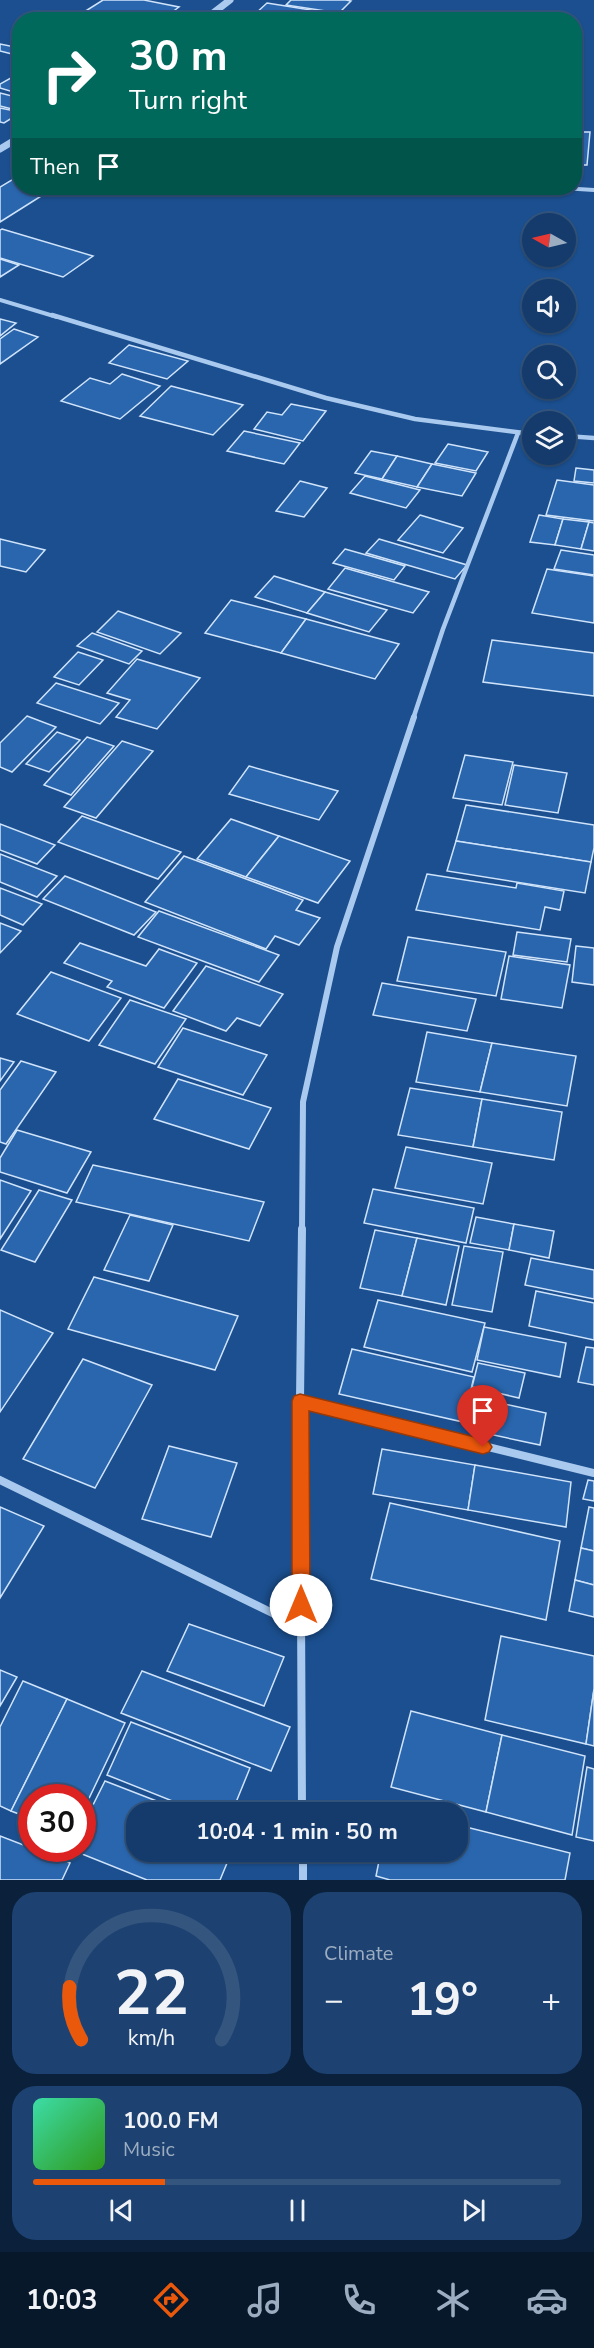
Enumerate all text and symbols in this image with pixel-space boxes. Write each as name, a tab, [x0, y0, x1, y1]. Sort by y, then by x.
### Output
text: 30 m	[129, 28, 228, 85]
icon: right	[30, 36, 108, 114]
text: Turn right	[129, 82, 247, 119]
icon: arrive	[92, 150, 125, 183]
text: Then	[30, 152, 80, 182]
north arrow	[522, 213, 576, 267]
map controls	[522, 213, 576, 465]
button: sound	[522, 279, 576, 333]
button: search	[522, 345, 576, 399]
button: layers	[522, 411, 576, 465]
pin	[457, 1385, 508, 1447]
icon: arrive	[466, 1394, 499, 1427]
position arrow	[269, 1573, 333, 1637]
speed limit sign: 30	[18, 1784, 96, 1862]
text: 10:04 · 1 min · 50 m	[196, 1817, 398, 1847]
text: Climate	[324, 1940, 393, 1967]
text: 22	[114, 1951, 189, 2036]
text: 19°	[407, 1970, 478, 2031]
text: −	[324, 1978, 344, 2023]
text: +	[541, 1978, 561, 2023]
text: km/h	[128, 2023, 175, 2053]
text: 100.0 FM	[123, 2106, 219, 2136]
text: Music	[123, 2136, 175, 2163]
icon: previous	[105, 2194, 138, 2227]
icon: pause	[281, 2194, 314, 2227]
icon: next	[457, 2194, 490, 2227]
icon: directions	[150, 2279, 192, 2321]
icon: music	[244, 2279, 286, 2321]
icon: phone	[338, 2279, 380, 2321]
icon: climate	[432, 2279, 474, 2321]
icon: car	[526, 2279, 568, 2321]
text: 10:03	[26, 2282, 98, 2319]

